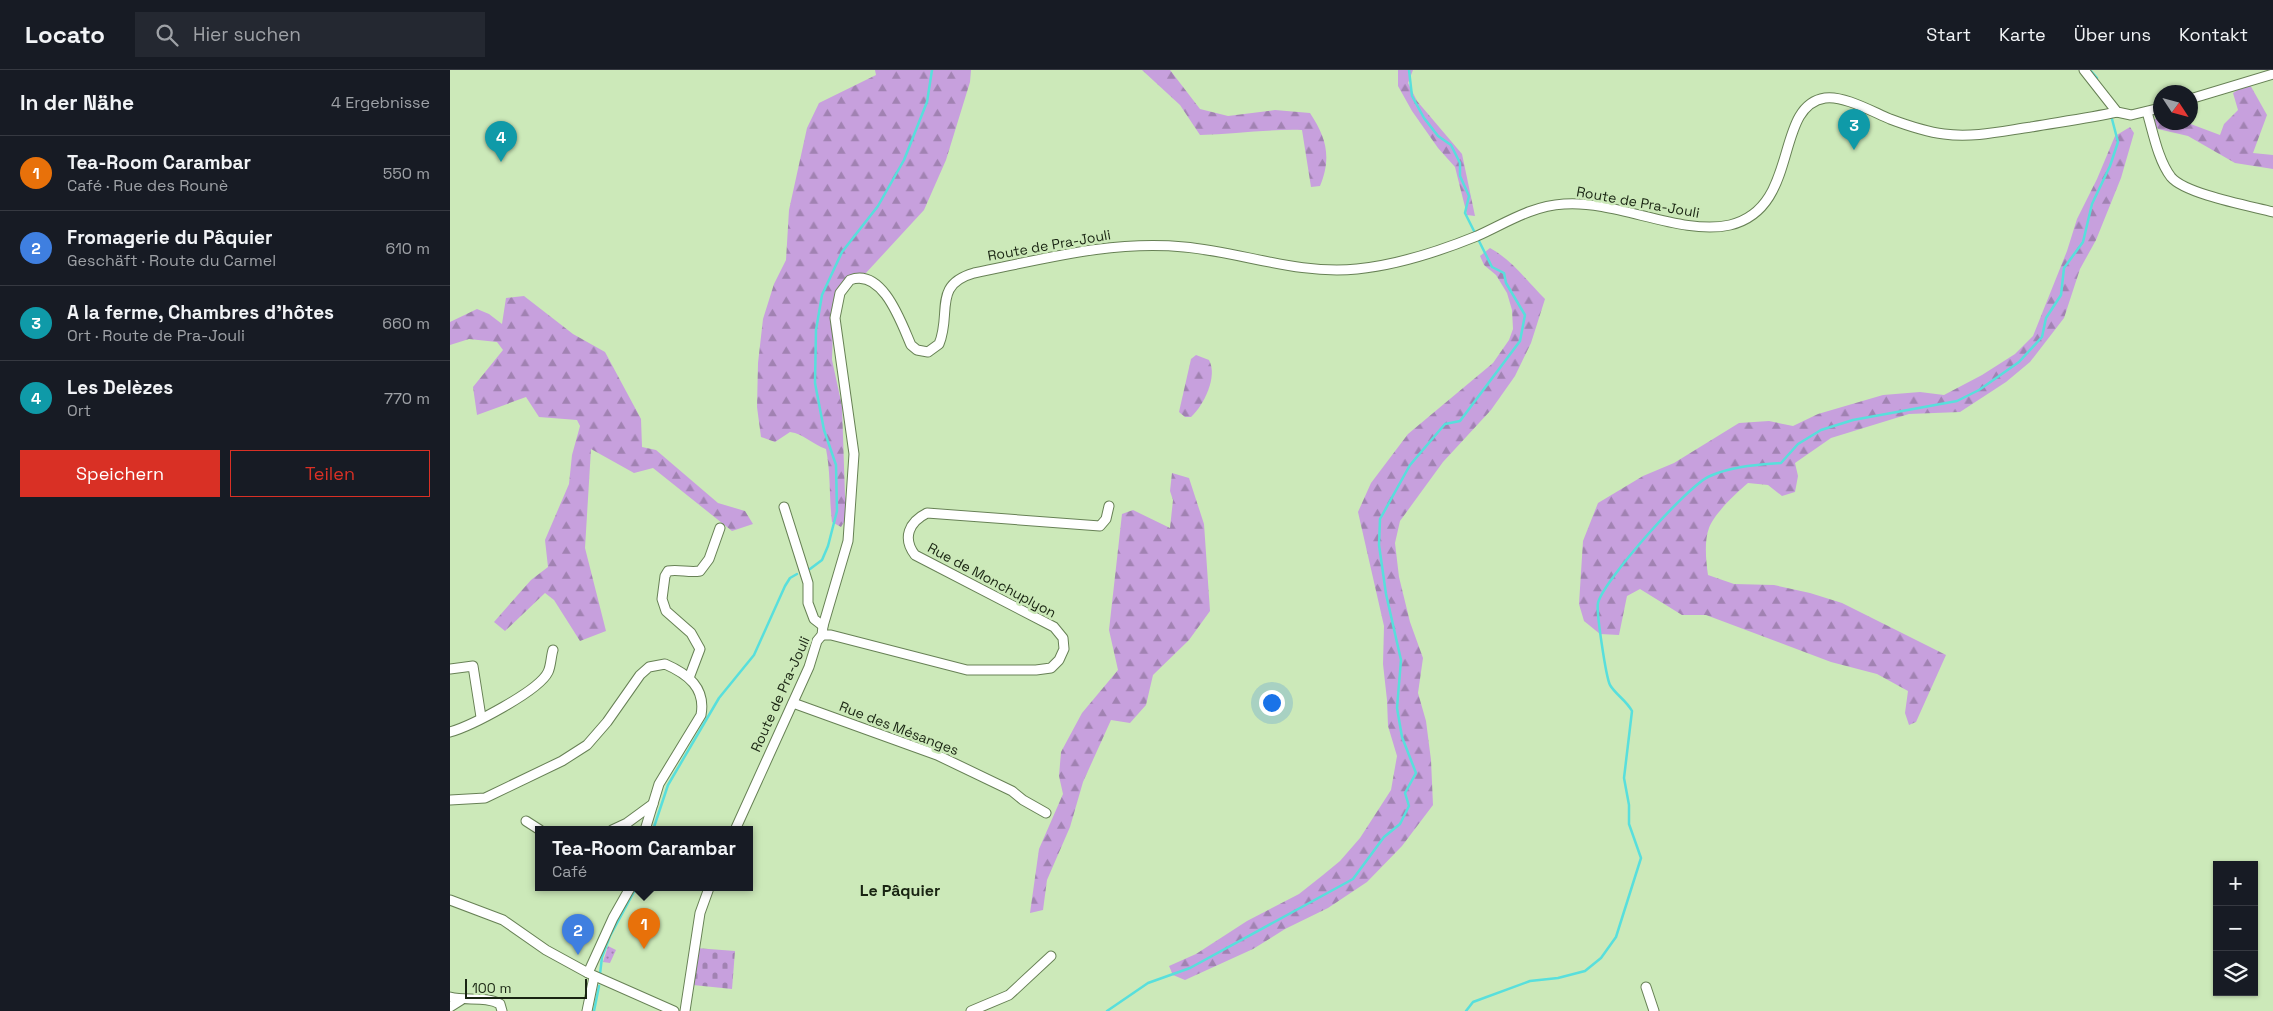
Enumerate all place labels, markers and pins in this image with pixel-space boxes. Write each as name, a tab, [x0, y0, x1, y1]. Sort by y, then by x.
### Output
pin: 3	[1838, 109, 1870, 150]
pin: 4	[485, 121, 517, 162]
pin: 1	[628, 908, 660, 949]
pin: 2	[562, 914, 594, 955]

